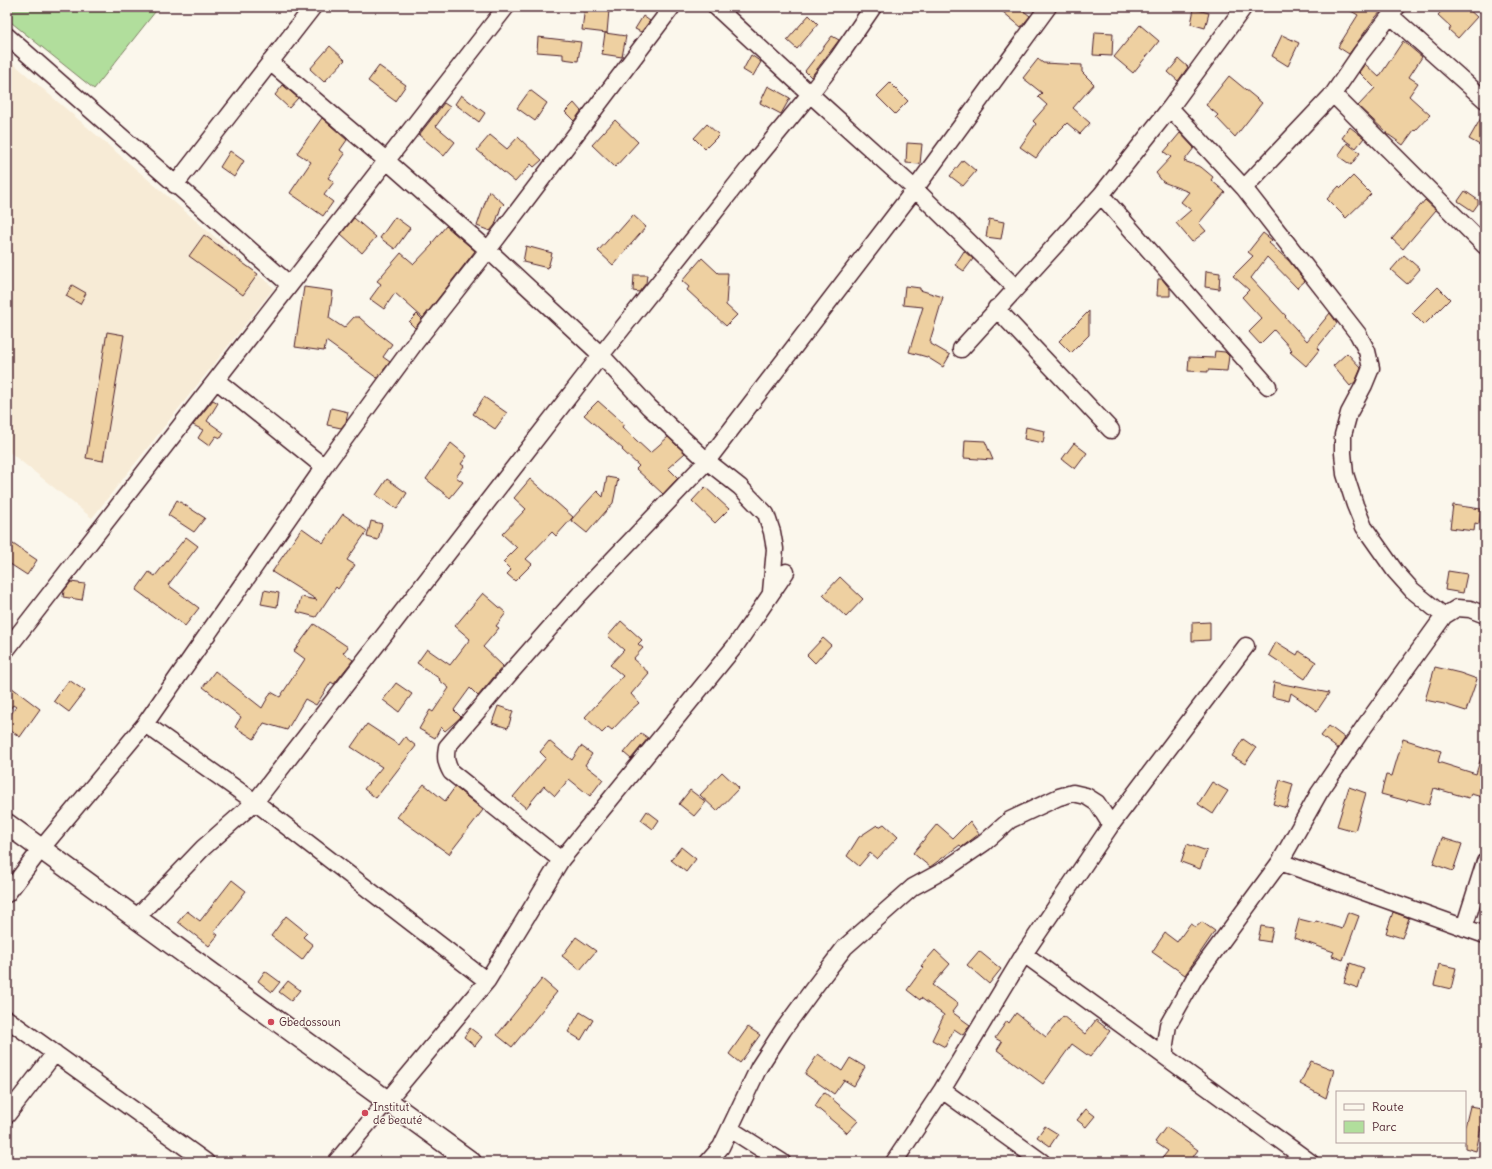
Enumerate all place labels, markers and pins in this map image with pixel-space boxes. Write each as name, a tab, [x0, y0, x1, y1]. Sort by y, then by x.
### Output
place label: Gbedossoun	[279, 1015, 341, 1029]
marker: Gbedossoun	[266, 1017, 276, 1027]
place label: Institut de beauté	[373, 1100, 422, 1127]
marker: Institut de beauté	[360, 1108, 370, 1118]

